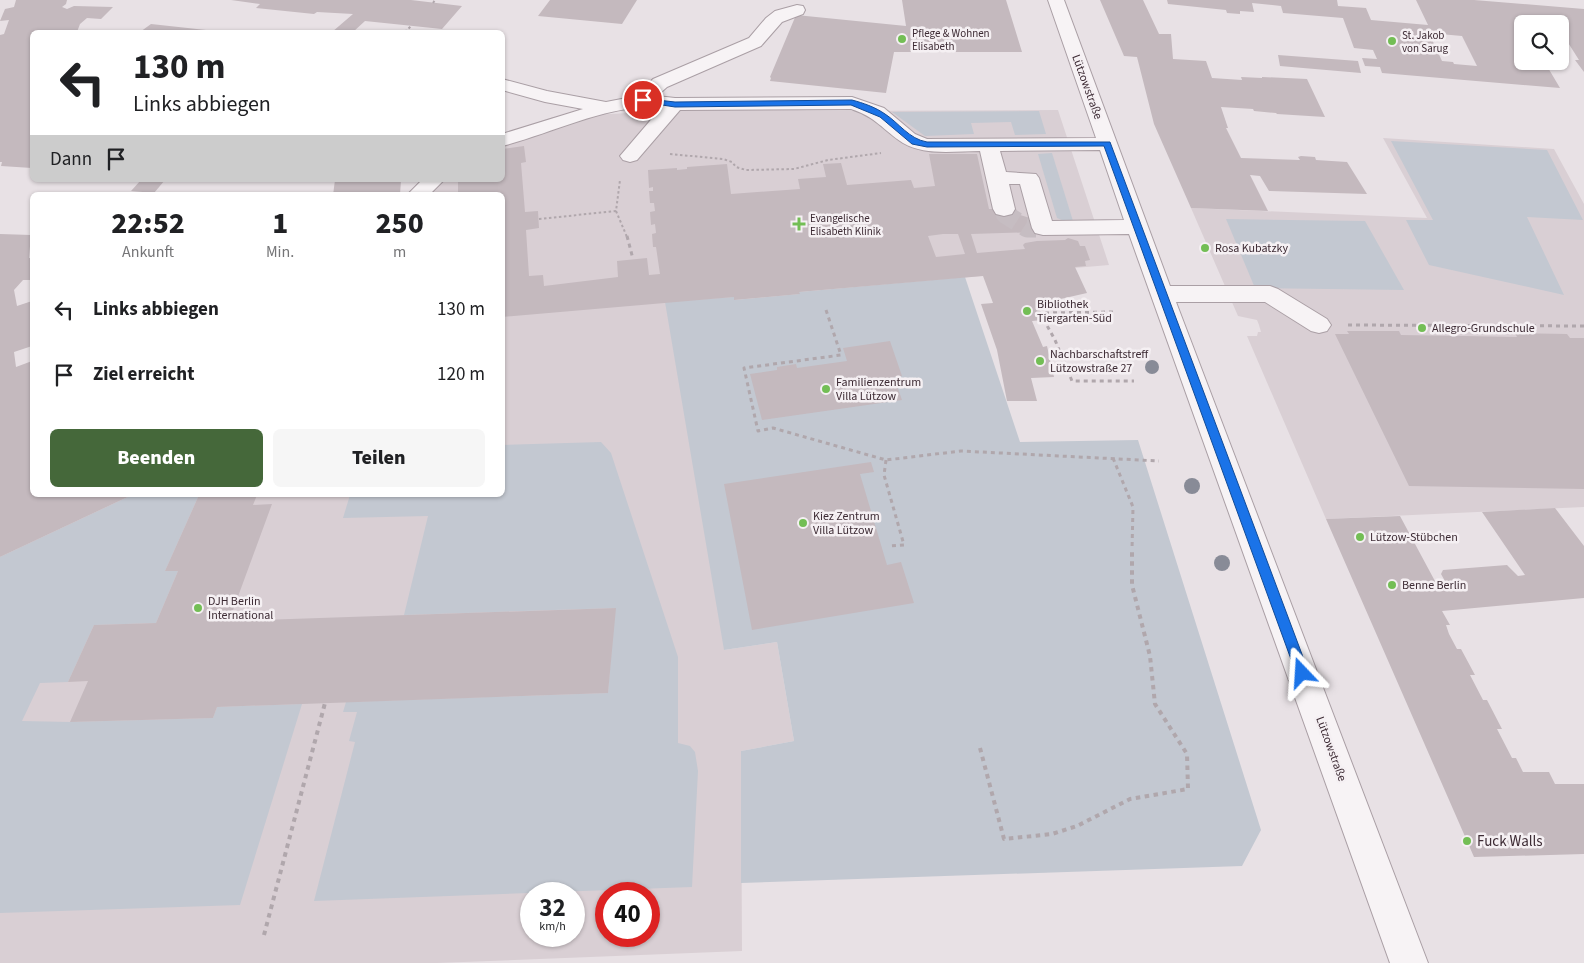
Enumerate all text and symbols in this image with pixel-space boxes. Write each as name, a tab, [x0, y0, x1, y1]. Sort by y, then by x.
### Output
map controls	[1514, 15, 1569, 70]
button: search	[1514, 15, 1569, 70]
place label: Pflege & Wohnen Elisabeth	[912, 26, 990, 54]
place label: St. Jakob von Sarug	[1402, 28, 1448, 56]
marker: Pflege & Wohnen Elisabeth	[896, 33, 908, 45]
marker: St. Jakob von Sarug	[1386, 35, 1398, 47]
text: 130 m	[133, 42, 225, 92]
icon: left	[50, 50, 115, 115]
street label: Lützowstraße	[1067, 52, 1107, 122]
pin	[622, 79, 664, 121]
icon: arrive	[629, 86, 657, 114]
text: Links abbiegen	[133, 88, 271, 120]
icon: arrive	[102, 145, 130, 173]
text: Dann	[50, 146, 92, 173]
text: 22:52	[111, 202, 185, 245]
text: 1	[272, 202, 288, 245]
text: 250	[376, 202, 424, 245]
place label: Evangelische Elisabeth Klinik	[810, 211, 881, 239]
marker: Evangelische Elisabeth Klinik	[792, 217, 806, 231]
place label: Rosa Kubatzky	[1215, 240, 1288, 257]
text: Ankunft	[122, 241, 174, 263]
text: Min.	[266, 241, 294, 263]
text: m	[393, 241, 406, 263]
marker: Rosa Kubatzky	[1199, 242, 1211, 254]
icon: left	[50, 296, 78, 324]
text: Links abbiegen	[93, 296, 219, 323]
text: 130 m	[437, 296, 485, 323]
place label: Bibliothek Tiergarten-Süd	[1037, 296, 1112, 327]
marker: Bibliothek Tiergarten-Süd	[1021, 305, 1033, 317]
place label: Allegro-Grundschule	[1432, 320, 1535, 337]
marker: Allegro-Grundschule	[1416, 322, 1428, 334]
place label: Nachbarschaftstreff Lützowstraße 27	[1050, 346, 1149, 377]
marker: Nachbarschaftstreff Lützowstraße 27	[1034, 355, 1046, 367]
icon: arrive	[50, 361, 78, 389]
text: Ziel erreicht	[93, 361, 194, 388]
text: 120 m	[437, 361, 485, 388]
place label: Familienzentrum Villa Lützow	[836, 374, 921, 405]
marker: Familienzentrum Villa Lützow	[820, 383, 832, 395]
button: Beenden	[50, 429, 263, 487]
button: Teilen	[273, 429, 485, 487]
place label: Kiez Zentrum Villa Lützow	[813, 508, 880, 539]
marker: Kiez Zentrum Villa Lützow	[797, 517, 809, 529]
place label: Lützow-Stübchen	[1370, 529, 1458, 546]
marker: Lützow-Stübchen	[1354, 531, 1366, 543]
place label: Benne Berlin	[1402, 577, 1466, 594]
marker: Benne Berlin	[1386, 579, 1398, 591]
place label: DJH Berlin International	[208, 593, 273, 624]
marker: DJH Berlin International	[192, 602, 204, 614]
position arrow	[1275, 646, 1327, 698]
street label: Lützowstraße	[1311, 714, 1351, 784]
place label: Fuck Walls	[1477, 831, 1543, 852]
marker: Fuck Walls	[1461, 835, 1473, 847]
speed limit sign: 40	[595, 882, 660, 947]
text: 32	[539, 890, 566, 926]
text: km/h	[539, 918, 566, 935]

